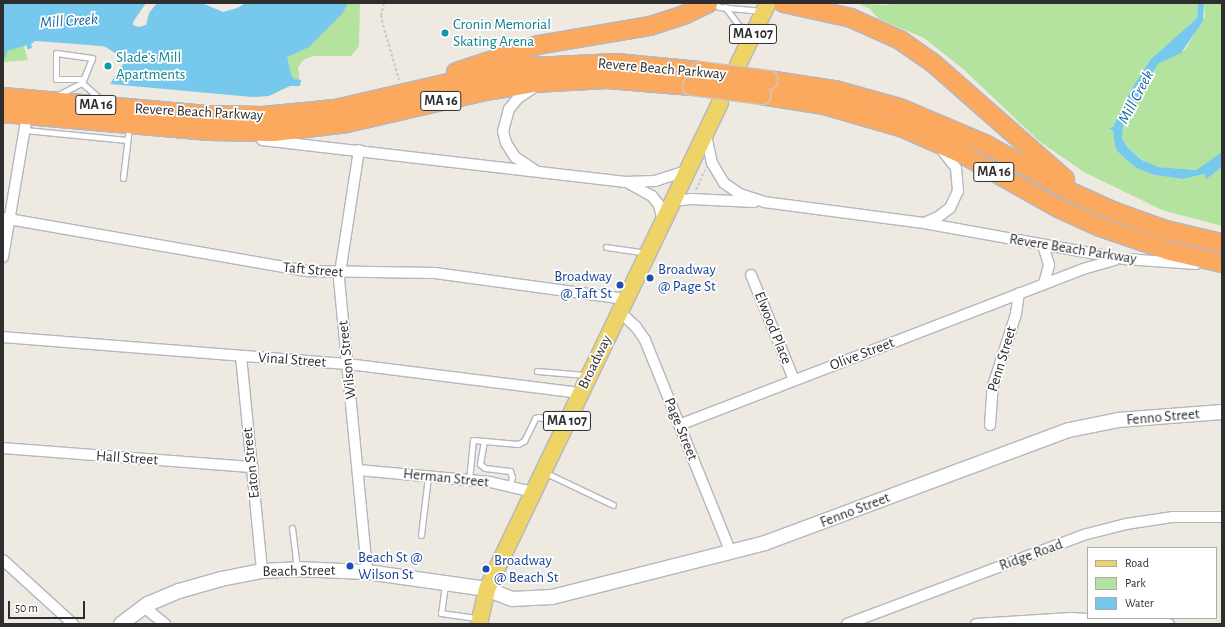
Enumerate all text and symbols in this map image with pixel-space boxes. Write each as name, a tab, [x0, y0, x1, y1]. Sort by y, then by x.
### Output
water label: Mill Creek	[39, 9, 99, 33]
place label: Cronin Memorial Skating Arena	[453, 15, 551, 50]
road number: MA 107	[728, 22, 778, 46]
marker: Cronin Memorial Skating Arena	[440, 28, 450, 38]
place label: Slade's Mill Apartments	[116, 48, 185, 83]
street label: Revere Beach Parkway	[597, 54, 727, 84]
marker: Slade's Mill Apartments	[103, 61, 113, 71]
water label: Mill Creek	[1114, 67, 1158, 127]
road number: MA 16	[420, 89, 462, 113]
road number: MA 16	[75, 93, 117, 117]
street label: Revere Beach Parkway	[134, 100, 264, 124]
road number: MA 16	[973, 160, 1015, 184]
street label: Revere Beach Parkway	[1008, 230, 1138, 268]
street label: Taft Street	[282, 258, 344, 282]
place label: Broadway @ Page St	[658, 260, 716, 295]
place label: Broadway @ Taft St	[554, 267, 612, 302]
marker: Broadway @ Page St	[645, 273, 655, 283]
marker: Broadway @ Taft St	[615, 280, 625, 290]
street label: Elwood Place	[750, 289, 796, 367]
street label: Wilson Street	[334, 320, 360, 400]
street label: Penn Street	[984, 324, 1020, 394]
street label: Broadway	[574, 332, 616, 392]
street label: Olive Street	[827, 333, 897, 375]
street label: Vinal Street	[257, 349, 327, 371]
street label: Page Street	[660, 395, 702, 463]
street label: Fenno Street	[1126, 405, 1200, 429]
road number: MA 107	[542, 409, 592, 433]
street label: Eaton Street	[238, 427, 264, 499]
street label: Hall Street	[95, 447, 159, 469]
street label: Herman Street	[402, 465, 490, 491]
street label: Fenno Street	[818, 488, 892, 532]
street label: Ridge Road	[997, 535, 1065, 575]
legend	[1087, 547, 1217, 619]
place label: Beach St @ Wilson St	[358, 548, 422, 583]
place label: Broadway @ Beach St	[494, 551, 558, 586]
text: Road	[1125, 557, 1149, 569]
street label: Beach Street	[262, 561, 336, 581]
marker: Beach St @ Wilson St	[345, 561, 355, 571]
marker: Broadway @ Beach St	[481, 564, 491, 574]
text: Park	[1125, 577, 1146, 589]
scale bar	[10, 593, 87, 619]
text: Water	[1125, 597, 1154, 609]
text: 50 m	[15, 602, 38, 614]

